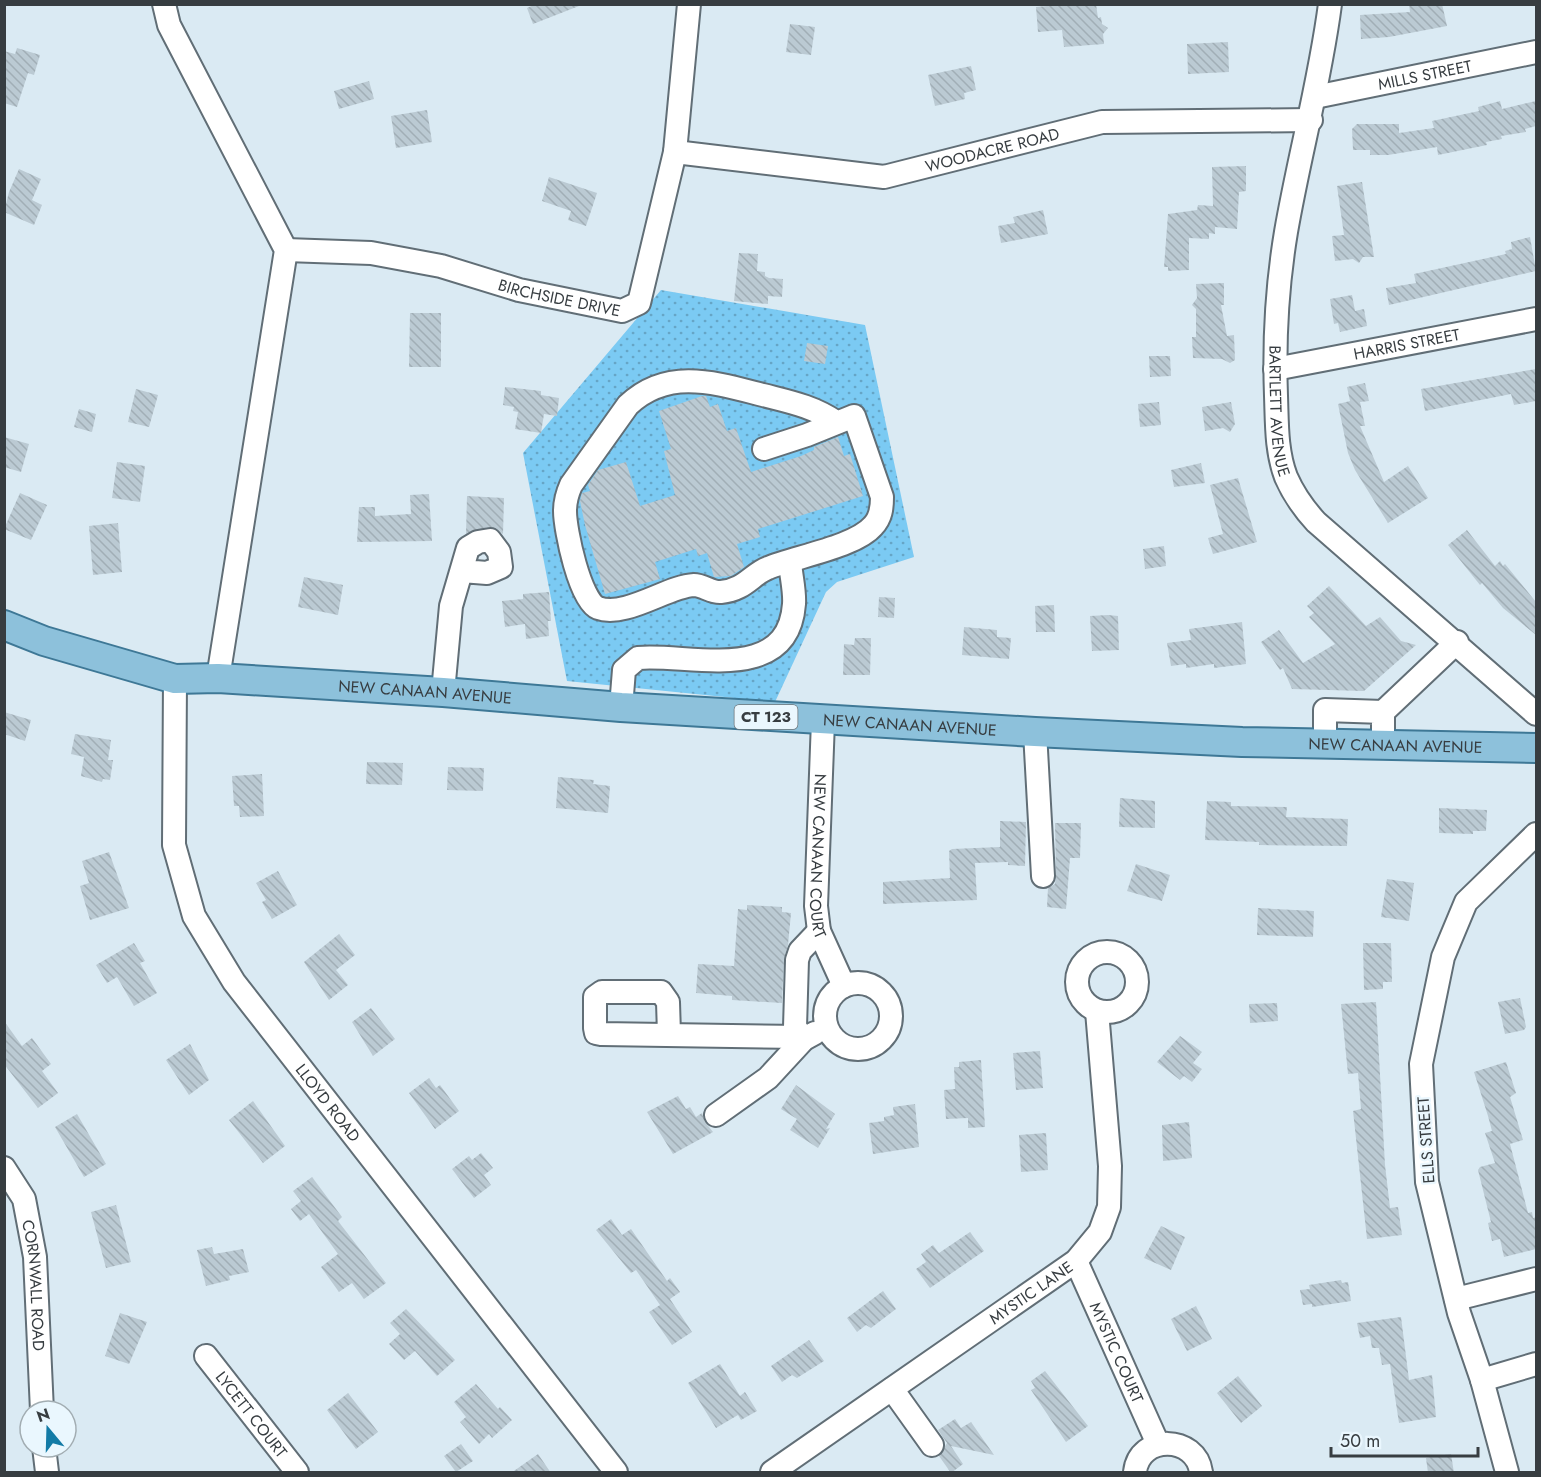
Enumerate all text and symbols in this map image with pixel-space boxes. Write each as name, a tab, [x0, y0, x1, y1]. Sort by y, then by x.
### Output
street label: MILLS STREET	[1376, 54, 1474, 95]
street label: WOODACRE ROAD	[923, 122, 1062, 178]
street label: BIRCHSIDE DRIVE	[495, 273, 623, 322]
street label: HARRIS STREET	[1352, 322, 1462, 365]
street label: BARTLETT AVENUE	[1264, 345, 1296, 480]
street label: NEW CANAAN AVENUE	[338, 674, 513, 709]
road number: CT 123	[734, 705, 798, 729]
street label: NEW CANAAN AVENUE	[822, 708, 997, 741]
street label: NEW CANAAN AVENUE	[1308, 732, 1483, 758]
street label: NEW CANAAN COURT	[804, 773, 833, 943]
street label: LLOYD ROAD	[290, 1059, 366, 1147]
street label: ELLS STREET	[1411, 1095, 1441, 1184]
street label: CORNWALL ROAD	[17, 1218, 51, 1351]
street label: MYSTIC LANE	[984, 1255, 1077, 1330]
street label: MYSTIC COURT	[1084, 1298, 1150, 1407]
street label: LYCETT COURT	[210, 1366, 293, 1463]
north arrow	[18, 1399, 78, 1459]
text: N	[34, 1402, 53, 1428]
scale bar	[1331, 1420, 1478, 1458]
text: 50 m	[1340, 1428, 1380, 1454]

